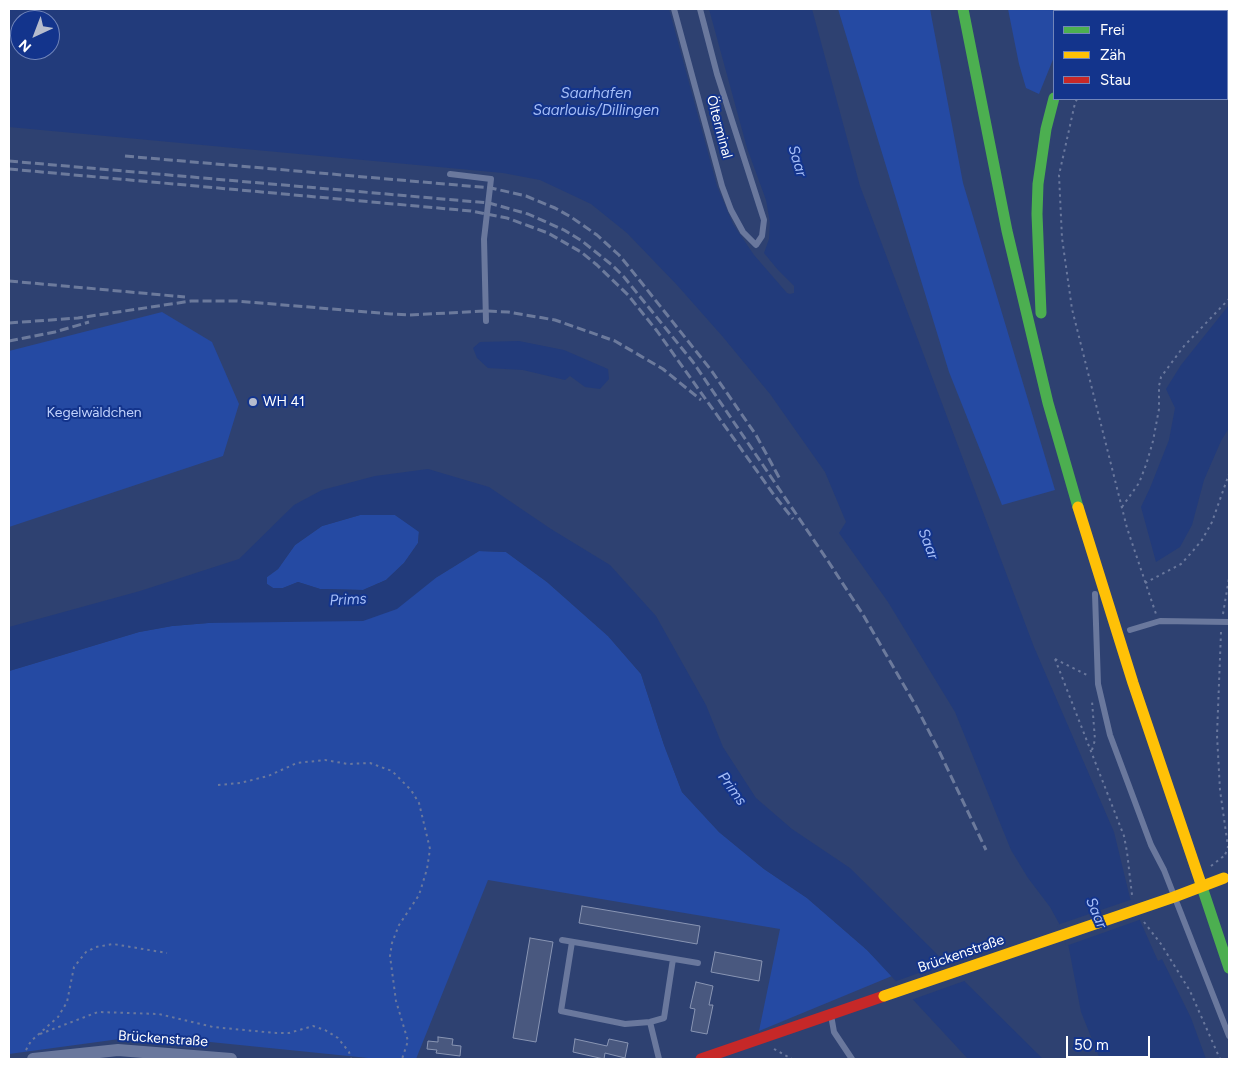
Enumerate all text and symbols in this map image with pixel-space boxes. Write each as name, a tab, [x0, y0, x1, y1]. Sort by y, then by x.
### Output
north arrow	[10, 10, 60, 60]
legend	[1053, 10, 1228, 100]
text: Frei	[1100, 21, 1125, 39]
text: N	[15, 36, 35, 56]
text: Zäh	[1100, 46, 1126, 64]
text: Stau	[1100, 71, 1131, 89]
water label: Saarhafen Saarlouis/Dillingen	[533, 85, 659, 120]
street label: Ölterminal	[703, 94, 735, 160]
water label: Saar	[784, 143, 810, 179]
place label: WH 41	[263, 394, 305, 410]
marker: WH 41	[247, 396, 259, 408]
park label: Kegelwäldchen	[46, 405, 142, 421]
water label: Saar	[914, 526, 942, 562]
water label: Prims	[329, 590, 367, 610]
water label: Prims	[714, 769, 750, 809]
water label: Saar	[1081, 895, 1111, 931]
street label: Brückenstraße	[916, 931, 1006, 977]
scale bar	[1068, 1026, 1152, 1058]
street label: Brückenstraße	[118, 1027, 208, 1051]
text: 50 m	[1074, 1036, 1109, 1054]

